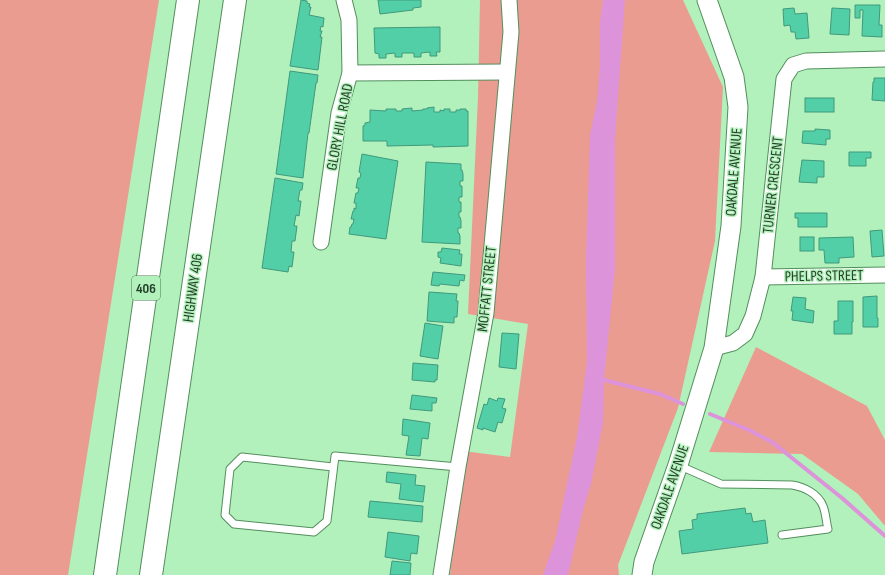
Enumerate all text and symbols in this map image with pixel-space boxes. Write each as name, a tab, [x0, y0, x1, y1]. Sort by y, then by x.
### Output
street label: GLORY HILL ROAD	[322, 82, 358, 172]
street label: OAKDALE AVENUE	[721, 127, 747, 217]
street label: TURNER CRESCENT	[758, 135, 788, 235]
street label: MOFFATT STREET	[473, 245, 501, 333]
street label: HIGHWAY 406	[179, 252, 207, 324]
street label: PHELPS STREET	[785, 266, 863, 286]
road number: 406	[132, 276, 160, 300]
street label: OAKDALE AVENUE	[647, 442, 693, 532]

